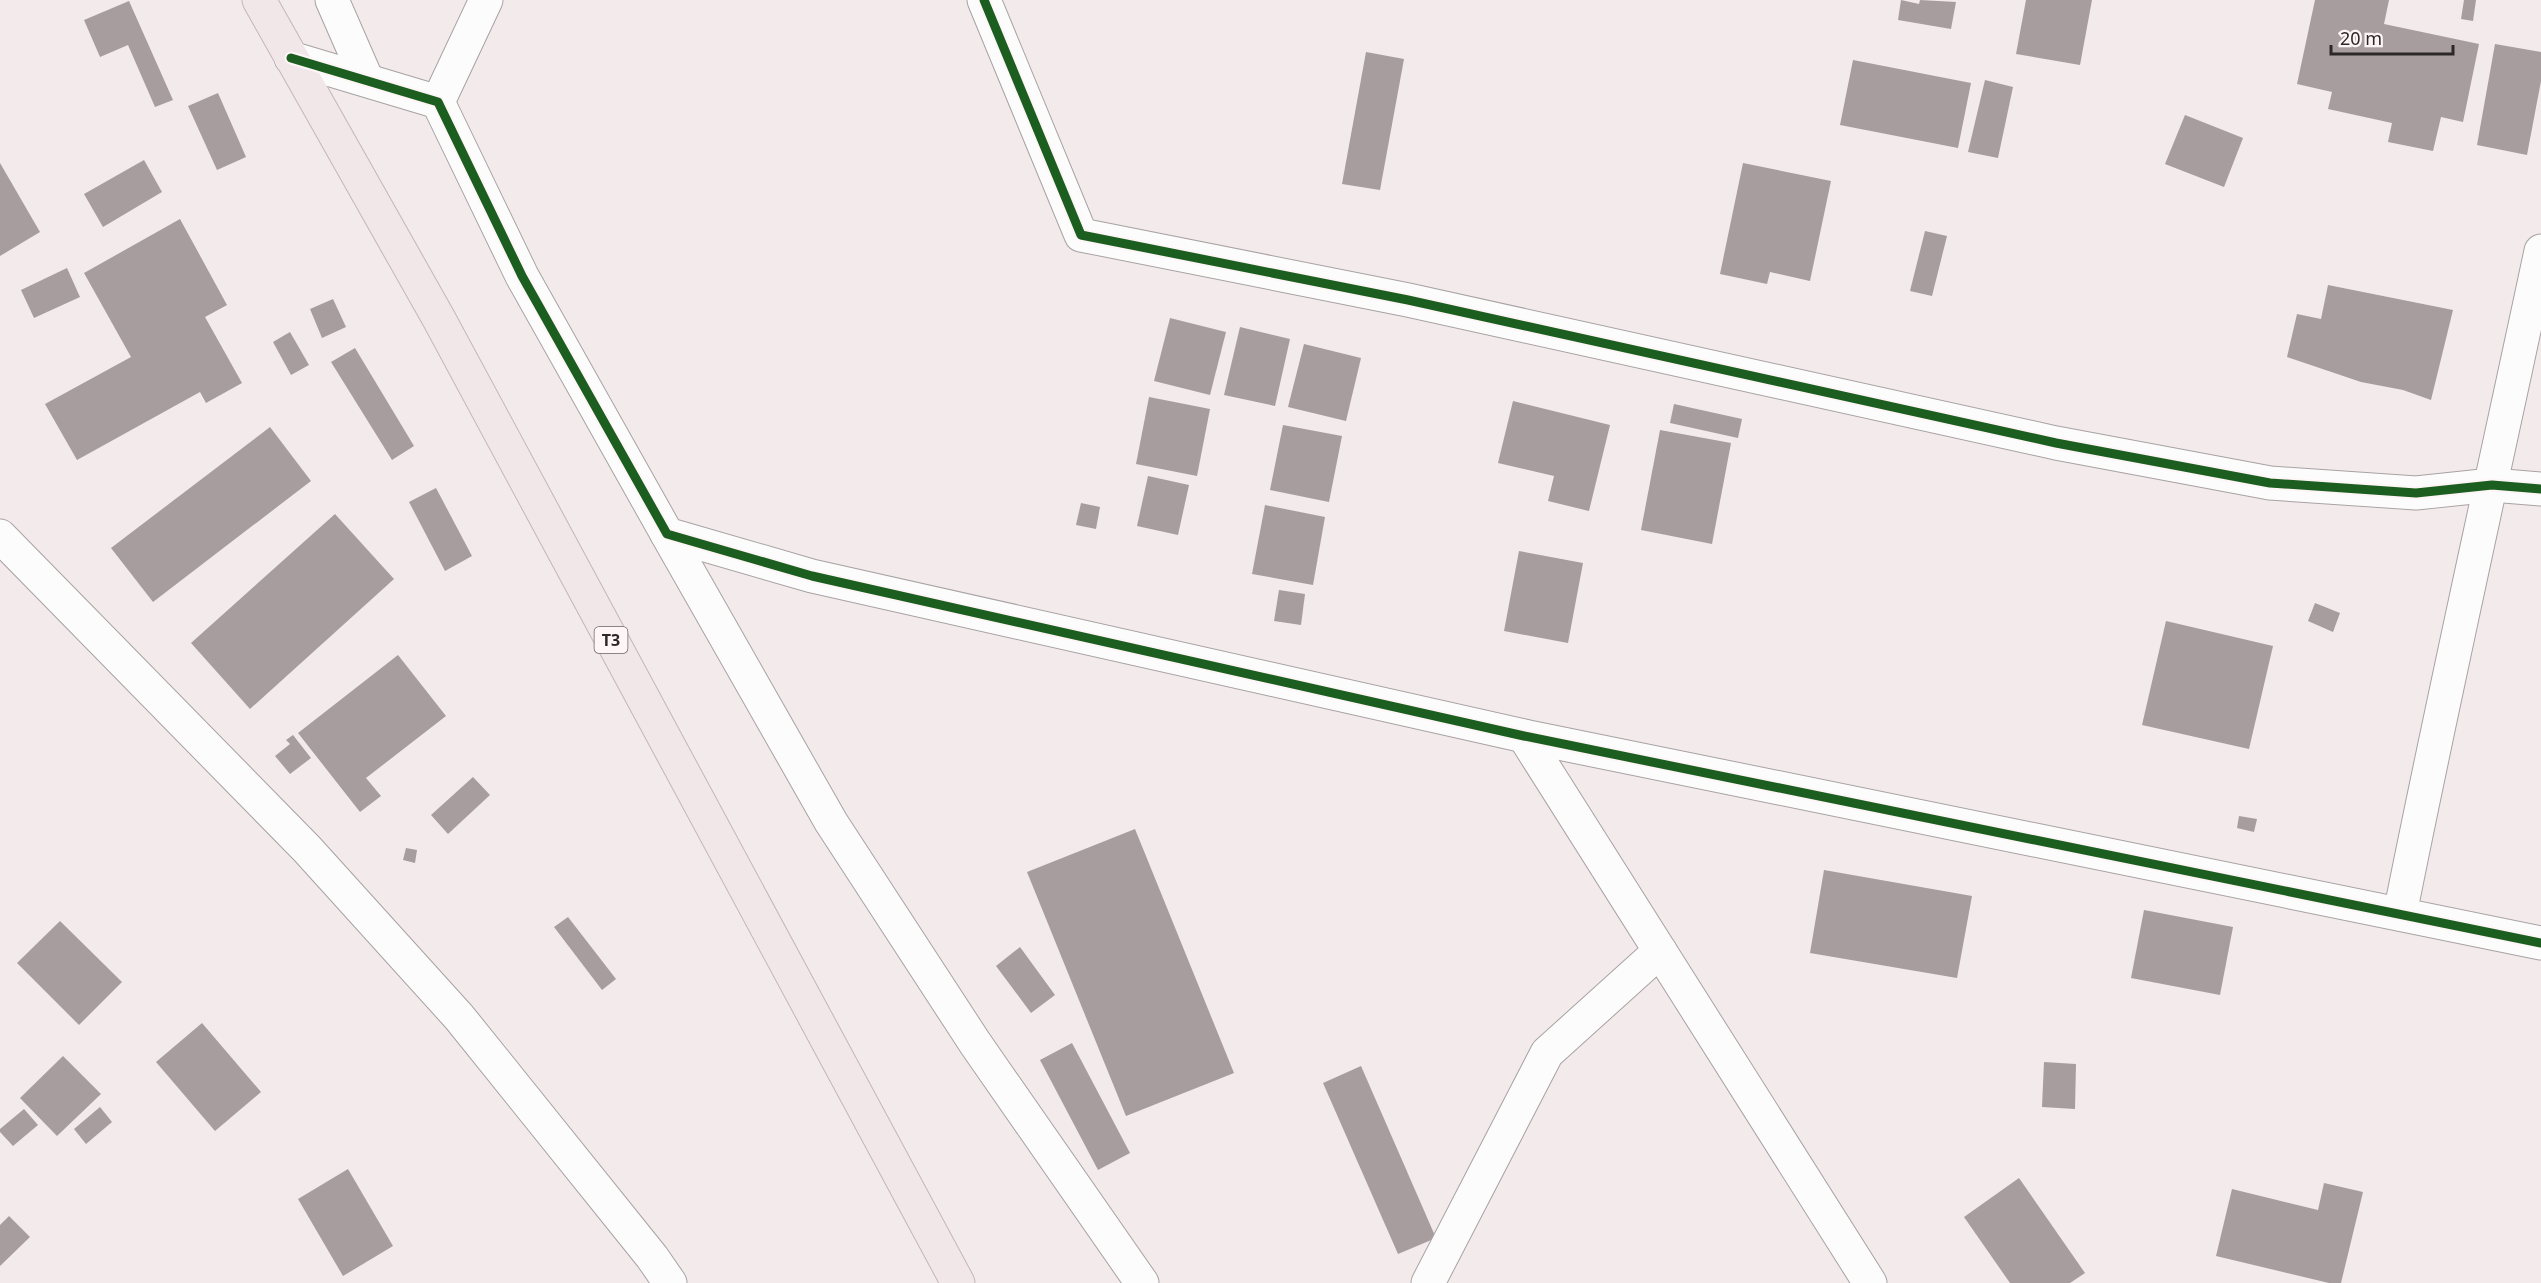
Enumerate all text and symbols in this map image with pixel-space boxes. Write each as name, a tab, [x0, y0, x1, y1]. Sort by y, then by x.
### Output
scale bar	[2331, 18, 2452, 56]
text: 20 m	[2340, 26, 2382, 50]
road number: T3	[594, 627, 628, 653]

